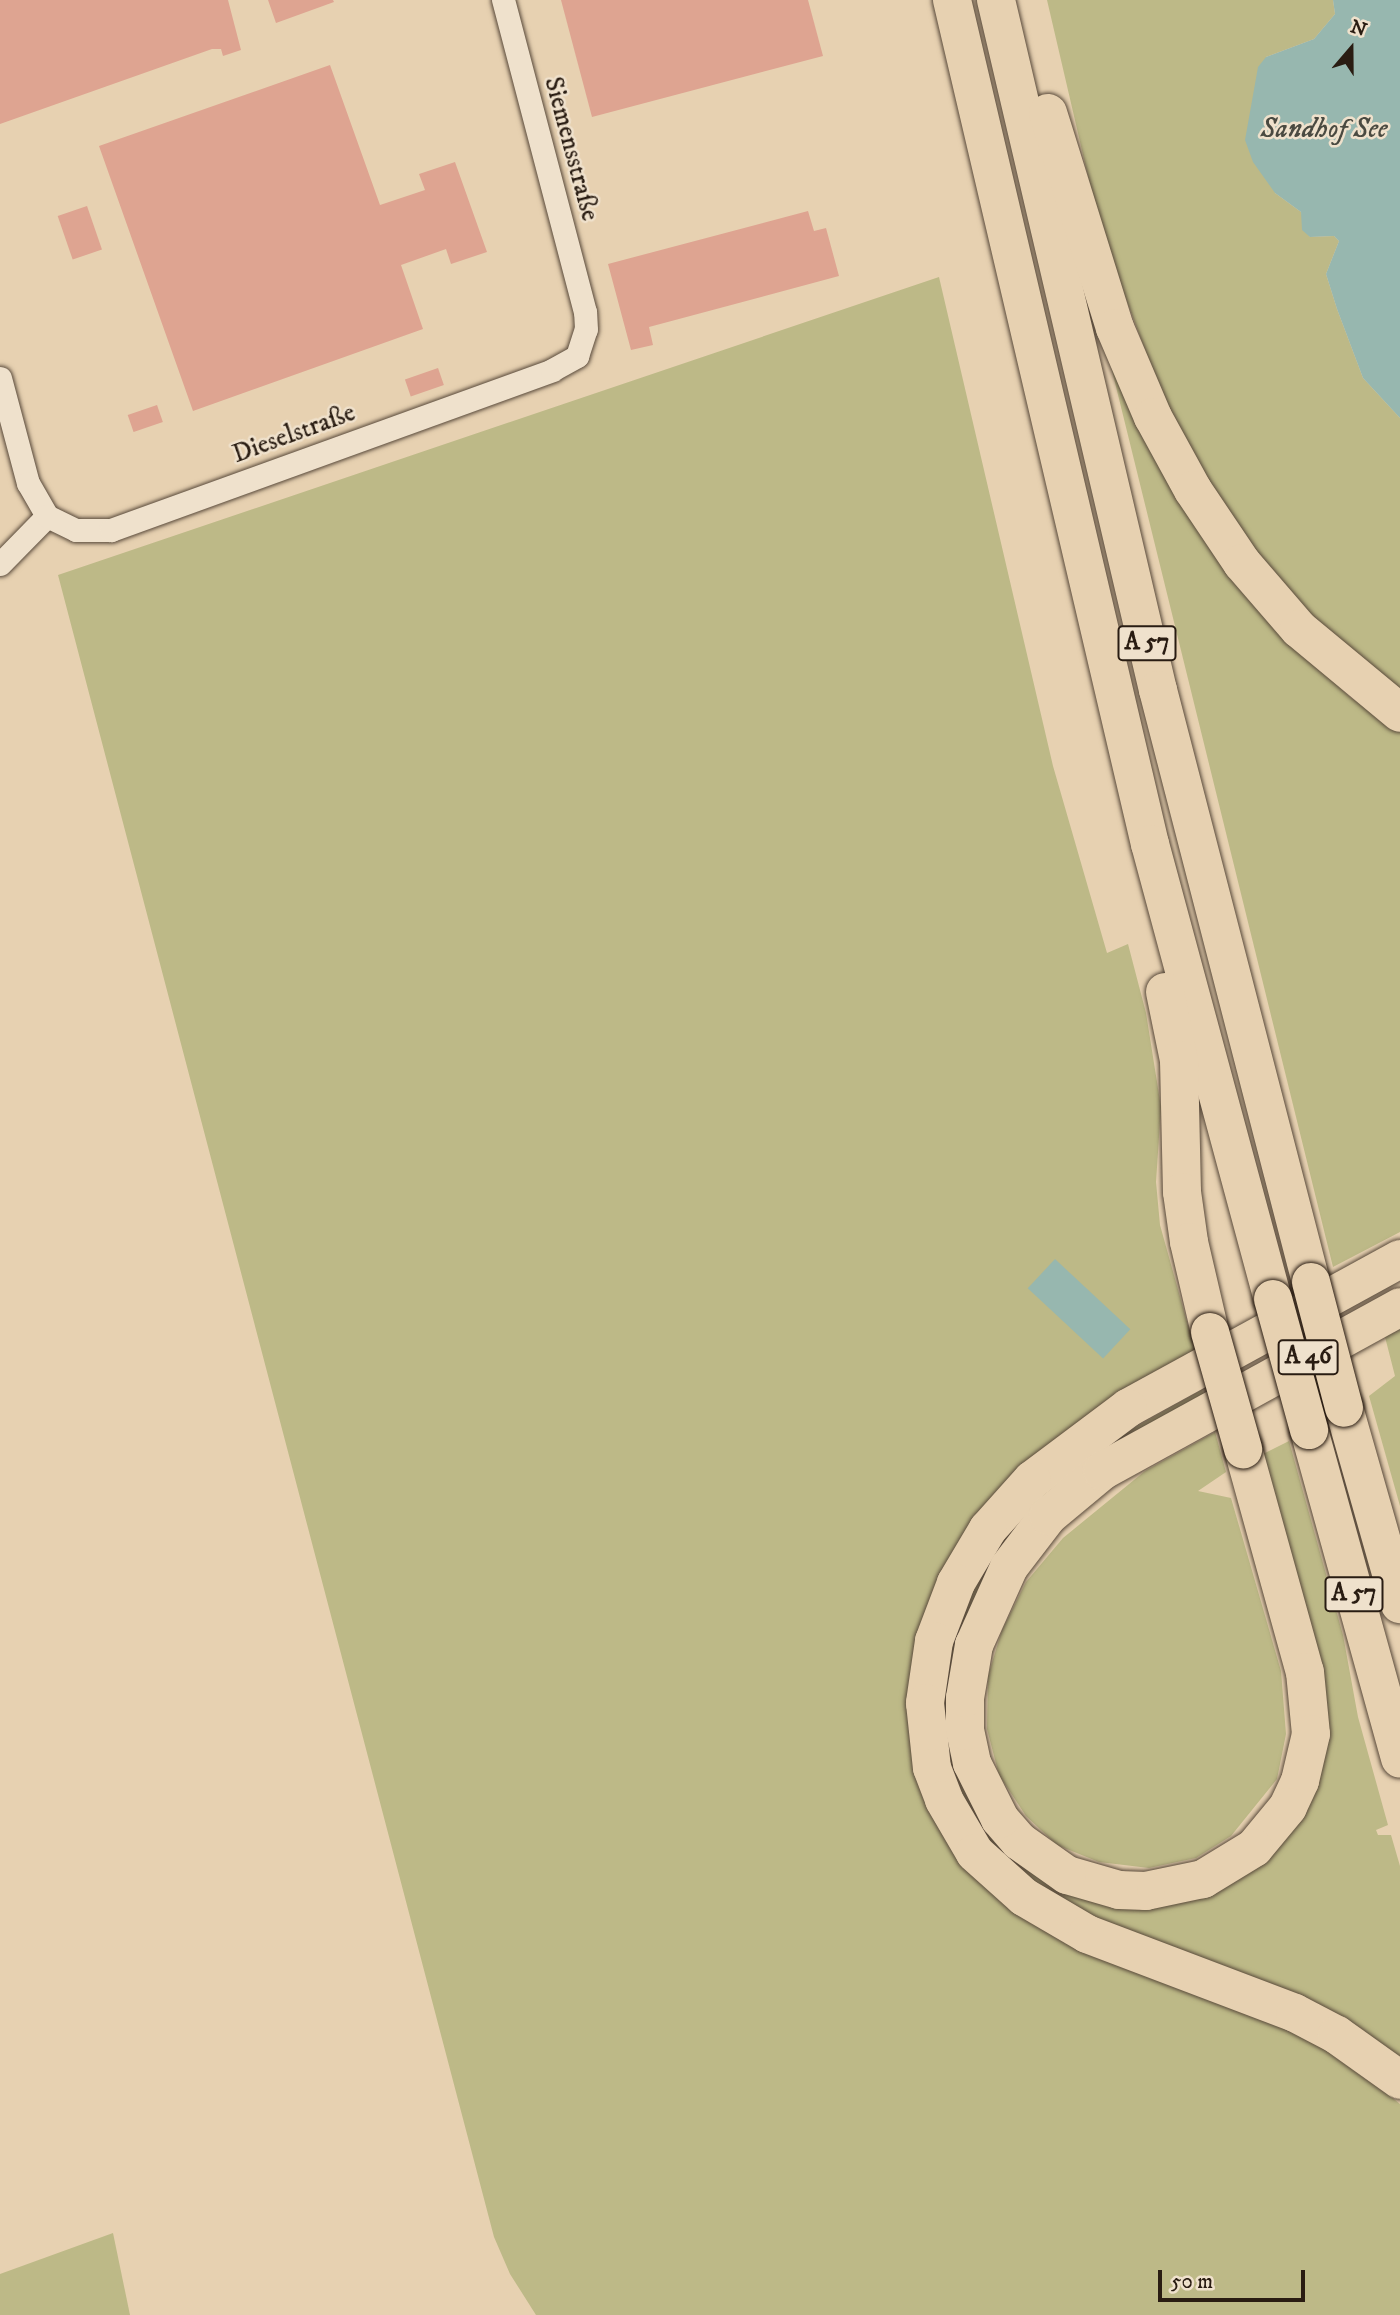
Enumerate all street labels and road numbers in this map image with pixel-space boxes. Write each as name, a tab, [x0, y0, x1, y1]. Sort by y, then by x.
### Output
street label: Siemensstraße	[537, 74, 605, 224]
street label: Dieselstraße	[228, 397, 360, 471]
road number: A 57	[1117, 622, 1177, 664]
road number: A 46	[1276, 1336, 1340, 1378]
road number: A 57	[1324, 1574, 1384, 1614]

